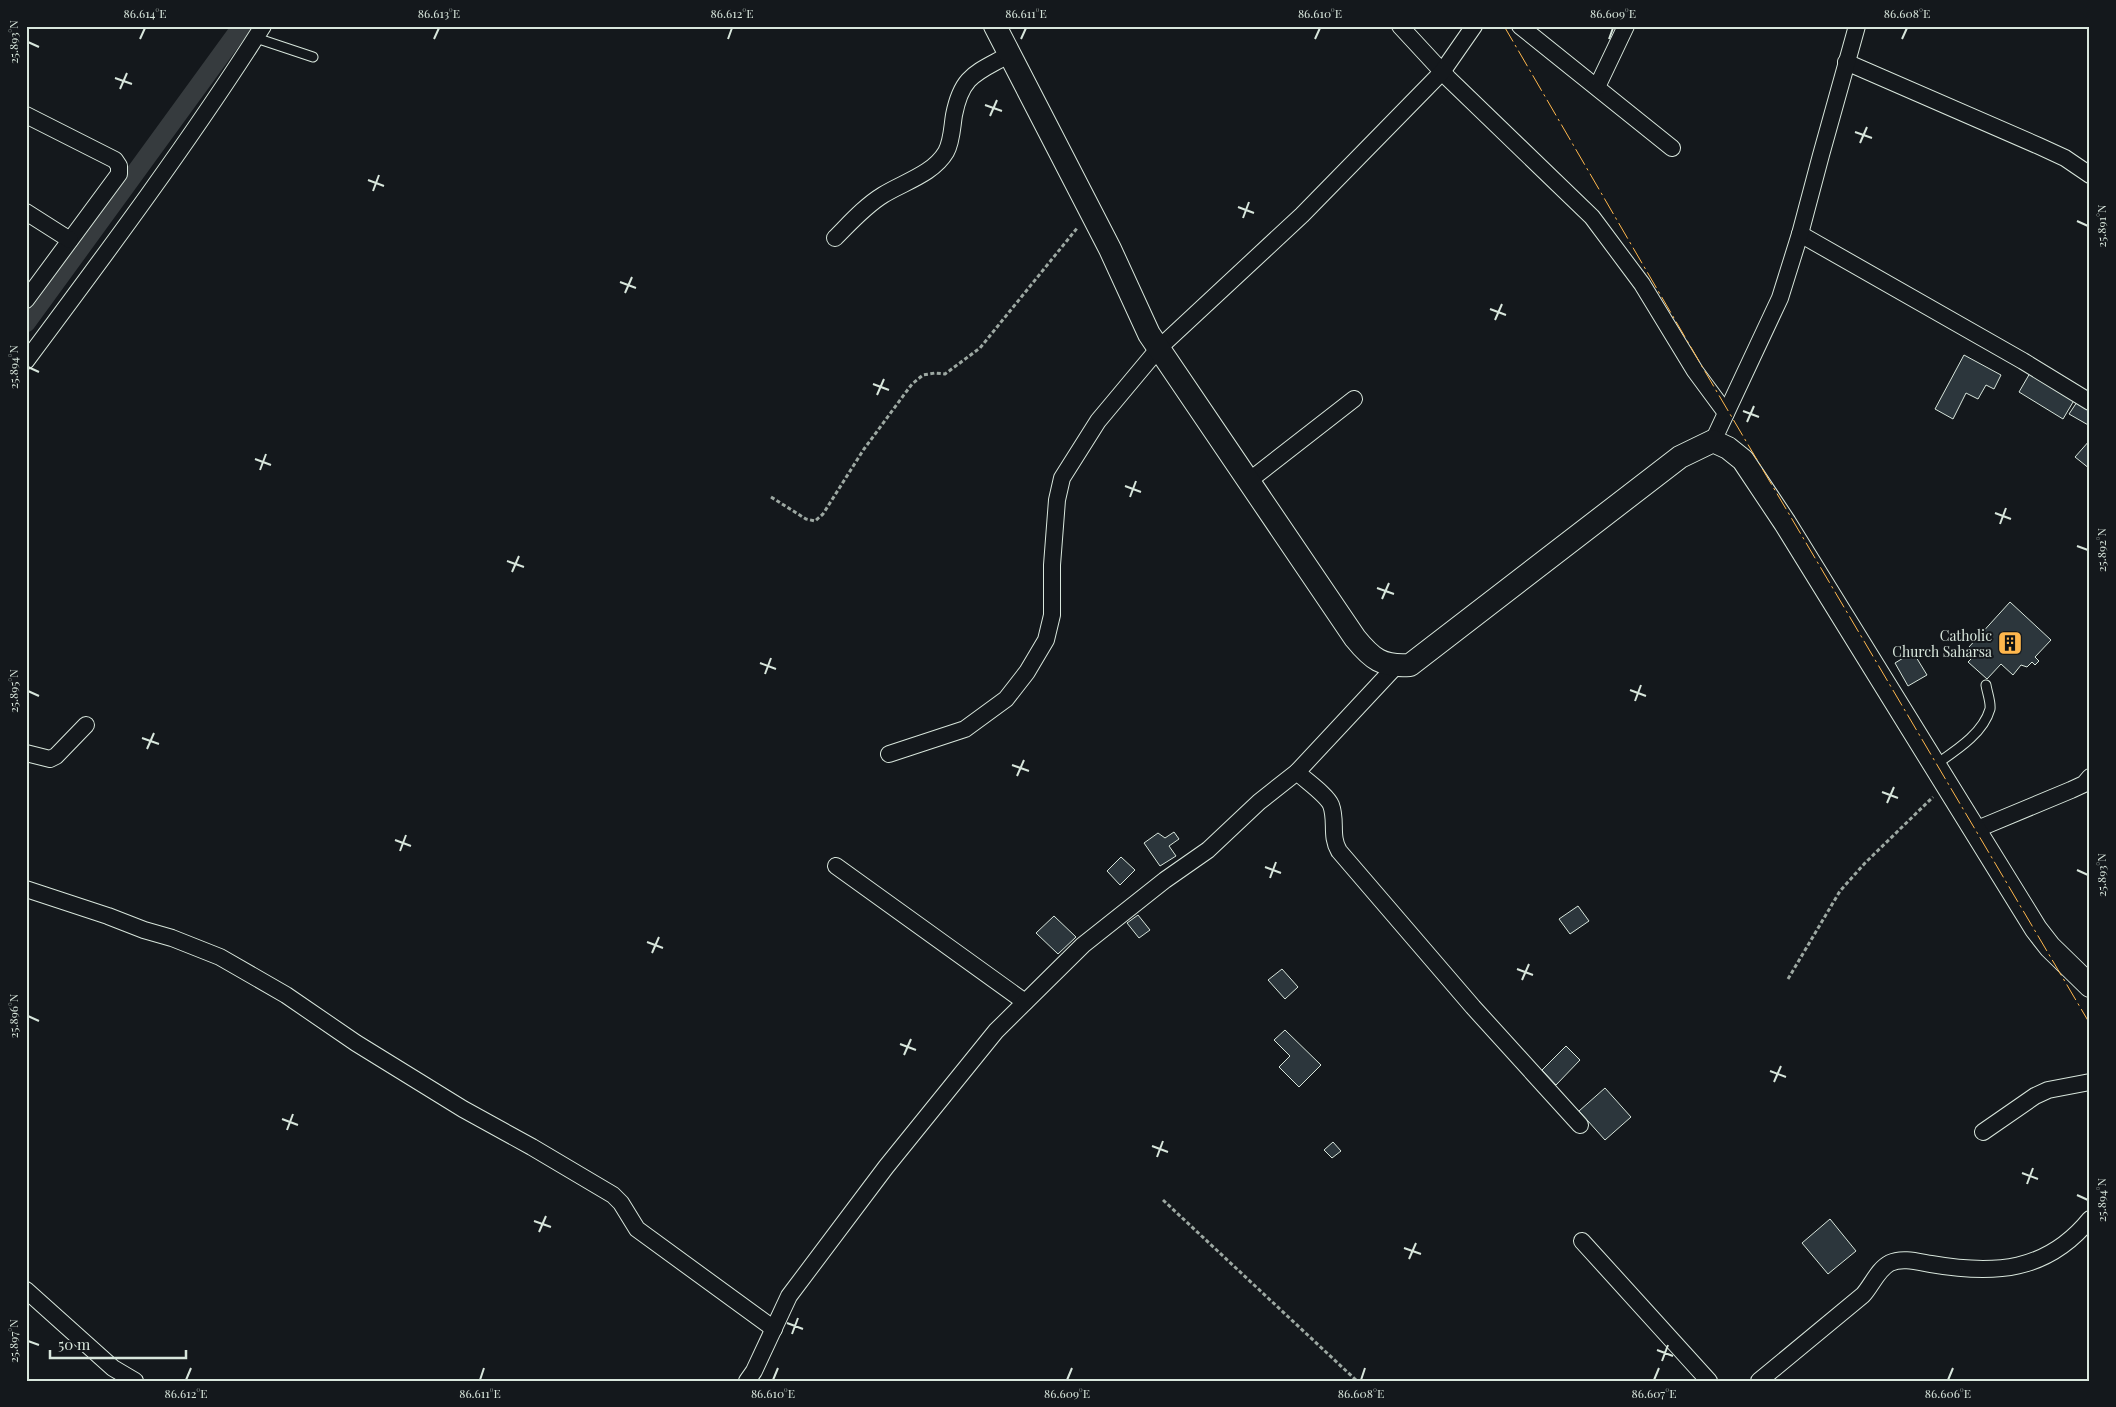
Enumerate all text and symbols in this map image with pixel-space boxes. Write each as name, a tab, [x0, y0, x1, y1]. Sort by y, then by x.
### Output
text: 86.614°E	[123, 5, 167, 21]
text: 86.613°E	[418, 5, 460, 21]
text: 86.612°E	[711, 5, 753, 21]
text: 86.611°E	[1005, 5, 1047, 21]
text: 86.610°E	[1298, 5, 1342, 21]
text: 86.609°E	[1590, 5, 1636, 21]
text: 86.608°E	[1884, 5, 1930, 21]
text: 25.893°N	[5, 20, 21, 64]
text: 25.891°N	[2093, 204, 2109, 247]
text: 25.894°N	[5, 344, 21, 389]
text: 25.892°N	[2093, 527, 2109, 572]
place label: Catholic Church Saharsa	[1892, 626, 1992, 661]
building icon: Catholic Church Saharsa	[1997, 630, 2023, 656]
text: 25.895°N	[5, 669, 21, 713]
text: 25.893°N	[2093, 853, 2109, 897]
text: 25.896°N	[5, 993, 21, 1038]
text: 25.894°N	[2093, 1177, 2109, 1222]
text: 25.897°N	[5, 1319, 21, 1363]
scale bar	[50, 1327, 186, 1359]
text: 50 m	[58, 1334, 91, 1354]
text: 86.612°E	[165, 1385, 207, 1401]
text: 86.611°E	[459, 1385, 501, 1401]
text: 86.610°E	[751, 1385, 795, 1401]
text: 86.609°E	[1044, 1385, 1090, 1401]
text: 86.608°E	[1338, 1385, 1384, 1401]
text: 86.607°E	[1631, 1385, 1677, 1401]
text: 86.606°E	[1925, 1385, 1971, 1401]

